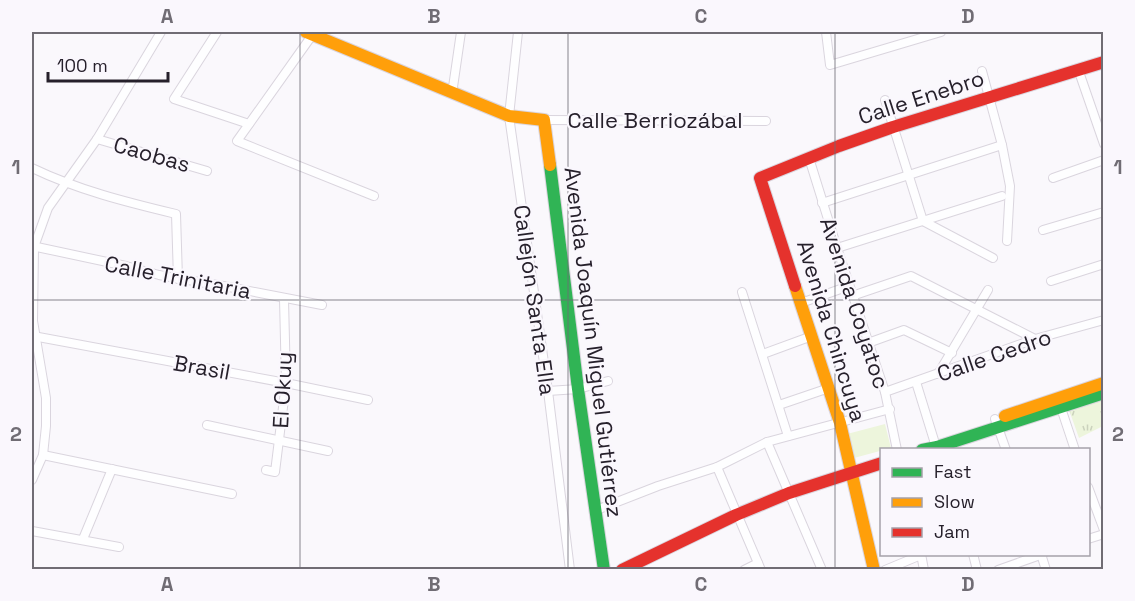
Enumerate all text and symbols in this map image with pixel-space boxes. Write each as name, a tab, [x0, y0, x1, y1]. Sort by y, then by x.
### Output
text: A	[161, 3, 174, 29]
text: B	[427, 3, 441, 29]
text: C	[695, 3, 708, 29]
text: D	[961, 3, 975, 29]
scale bar	[48, 45, 168, 83]
text: 100 m	[57, 54, 108, 77]
street label: Calle Enebro	[854, 63, 988, 131]
street label: Calle Berriozábal	[567, 106, 743, 134]
street label: Caobas	[110, 130, 194, 178]
text: 1	[11, 154, 21, 180]
text: 1	[1113, 154, 1123, 180]
street label: Avenida Joaquín Miguel Gutiérrez	[559, 165, 629, 519]
street label: Callejón Santa Ella	[508, 203, 562, 397]
street label: Avenida Coyatoc	[814, 214, 896, 392]
street label: Avenida Chincuya	[791, 237, 873, 426]
street label: Calle Trinitaria	[102, 249, 254, 305]
street label: Calle Cedro	[933, 322, 1055, 388]
street label: Brasil	[171, 348, 233, 386]
street label: El Okuy	[266, 351, 298, 429]
text: 2	[10, 421, 22, 447]
text: 2	[1112, 421, 1124, 447]
legend	[880, 448, 1090, 556]
text: Fast	[934, 460, 971, 483]
text: Slow	[934, 490, 975, 513]
text: Jam	[934, 520, 970, 543]
text: A	[161, 571, 174, 597]
text: B	[427, 571, 441, 597]
text: C	[695, 571, 708, 597]
text: D	[961, 571, 975, 597]

